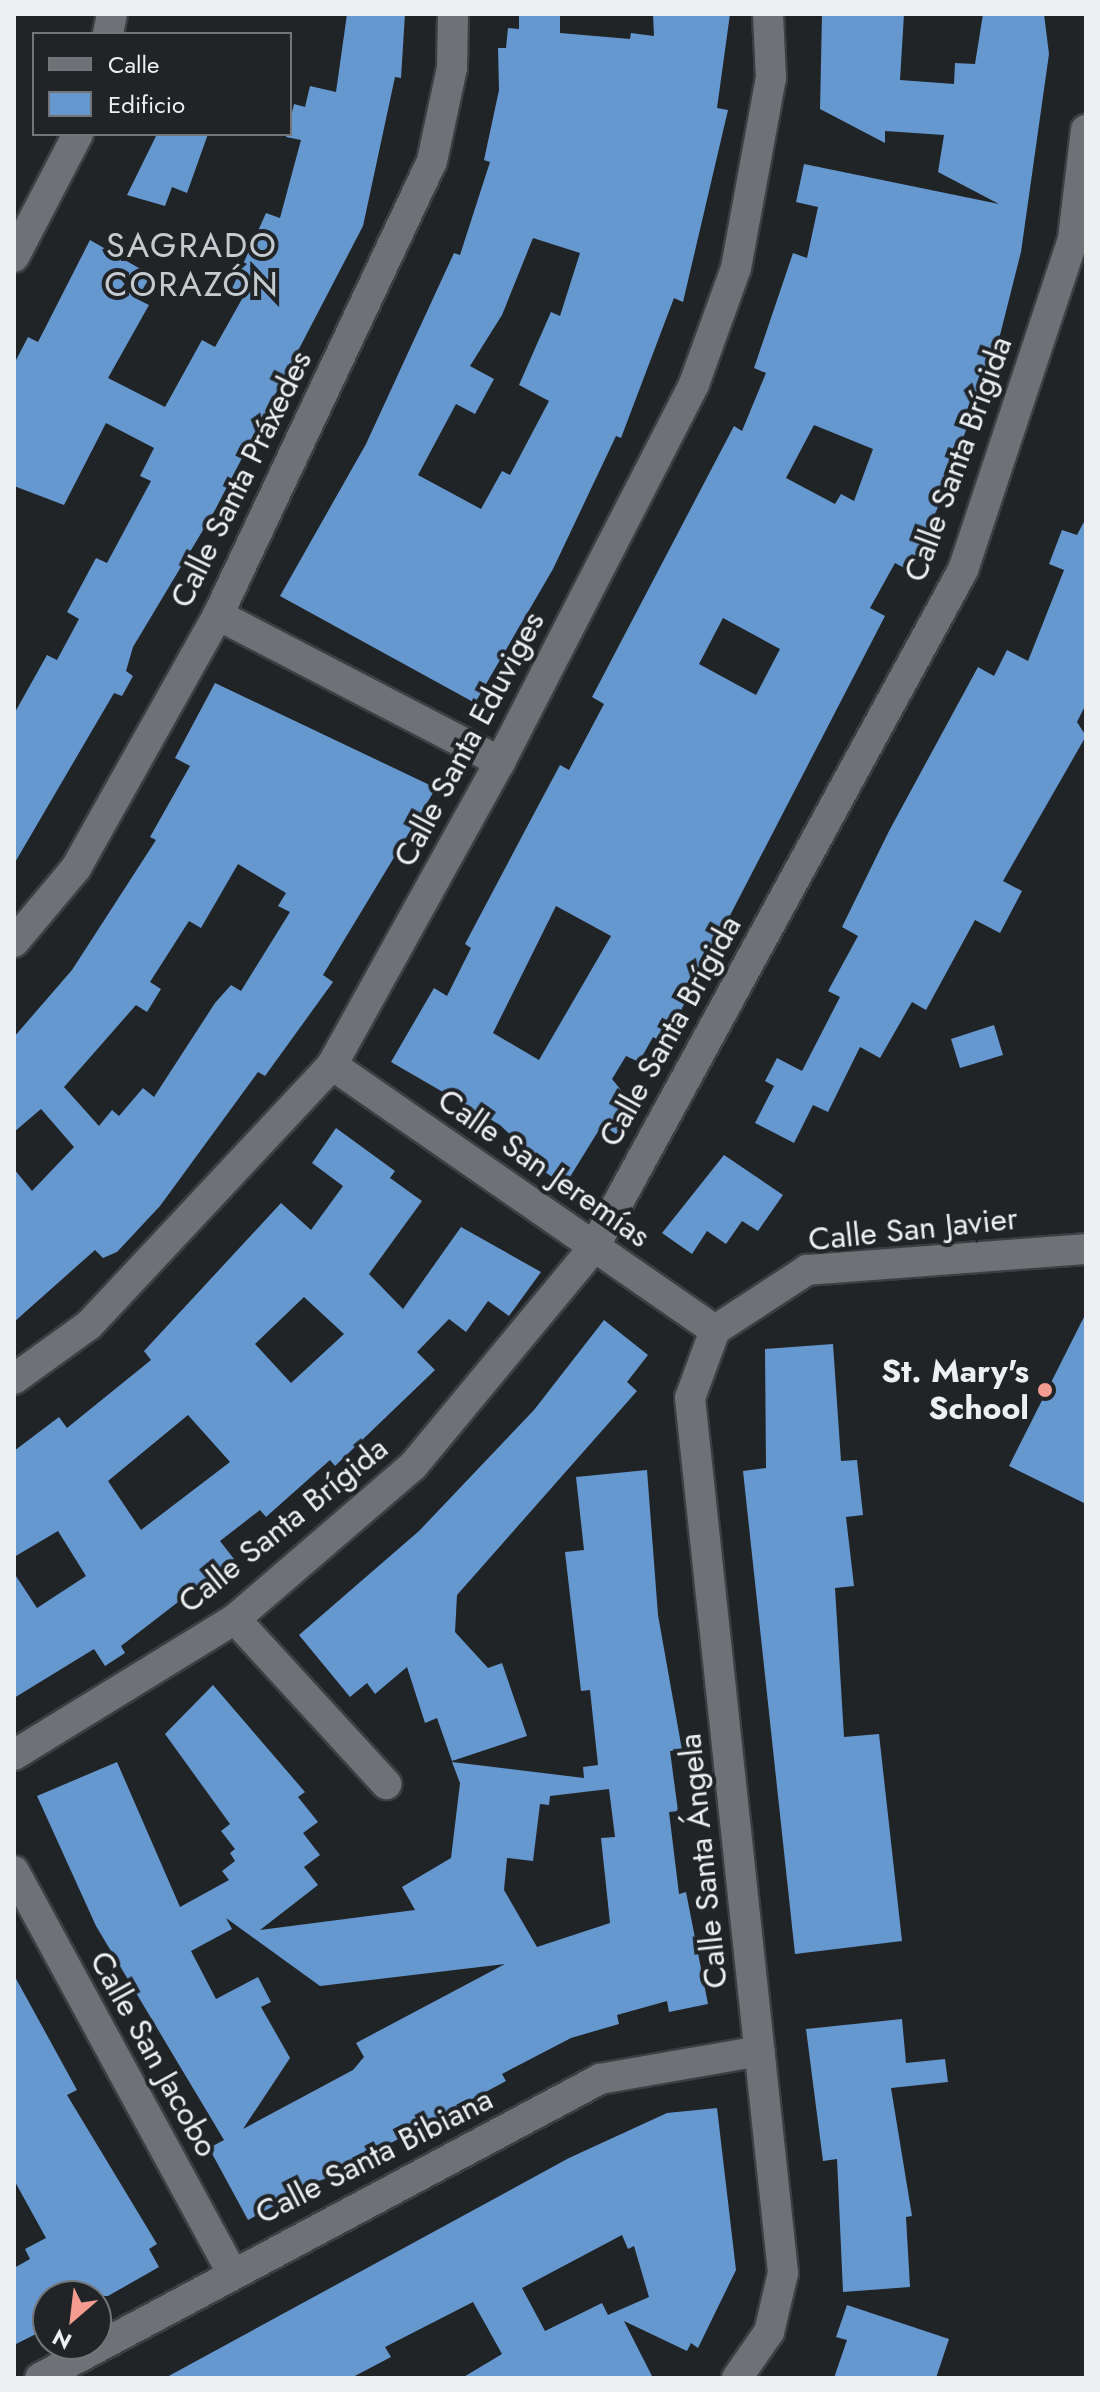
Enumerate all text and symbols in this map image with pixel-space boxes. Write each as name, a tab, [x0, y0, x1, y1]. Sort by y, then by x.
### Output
legend	[32, 32, 292, 136]
text: Calle	[108, 47, 159, 82]
text: Edificio	[108, 87, 185, 122]
district label: SAGRADO CORAZÓN	[104, 225, 280, 304]
street label: Calle Santa Brígida	[896, 331, 1020, 587]
street label: Calle Santa Práxedes	[162, 344, 320, 614]
street label: Calle Santa Eduviges	[386, 605, 552, 873]
street label: Calle Santa Brígida	[591, 909, 749, 1153]
street label: Calle San Jeremías	[431, 1081, 657, 1255]
street label: Calle San Javier	[806, 1199, 1020, 1259]
place label: St. Mary's School	[881, 1353, 1029, 1428]
marker: St. Mary's School	[1036, 1381, 1054, 1399]
street label: Calle Santa Brígida	[171, 1429, 395, 1621]
street label: Calle Santa Ángela	[671, 1732, 735, 1990]
street label: Calle San Jacobo	[82, 1945, 226, 2163]
street label: Calle Santa Bibiana	[249, 2080, 499, 2232]
north arrow	[32, 2280, 112, 2360]
text: N	[46, 2321, 77, 2358]

